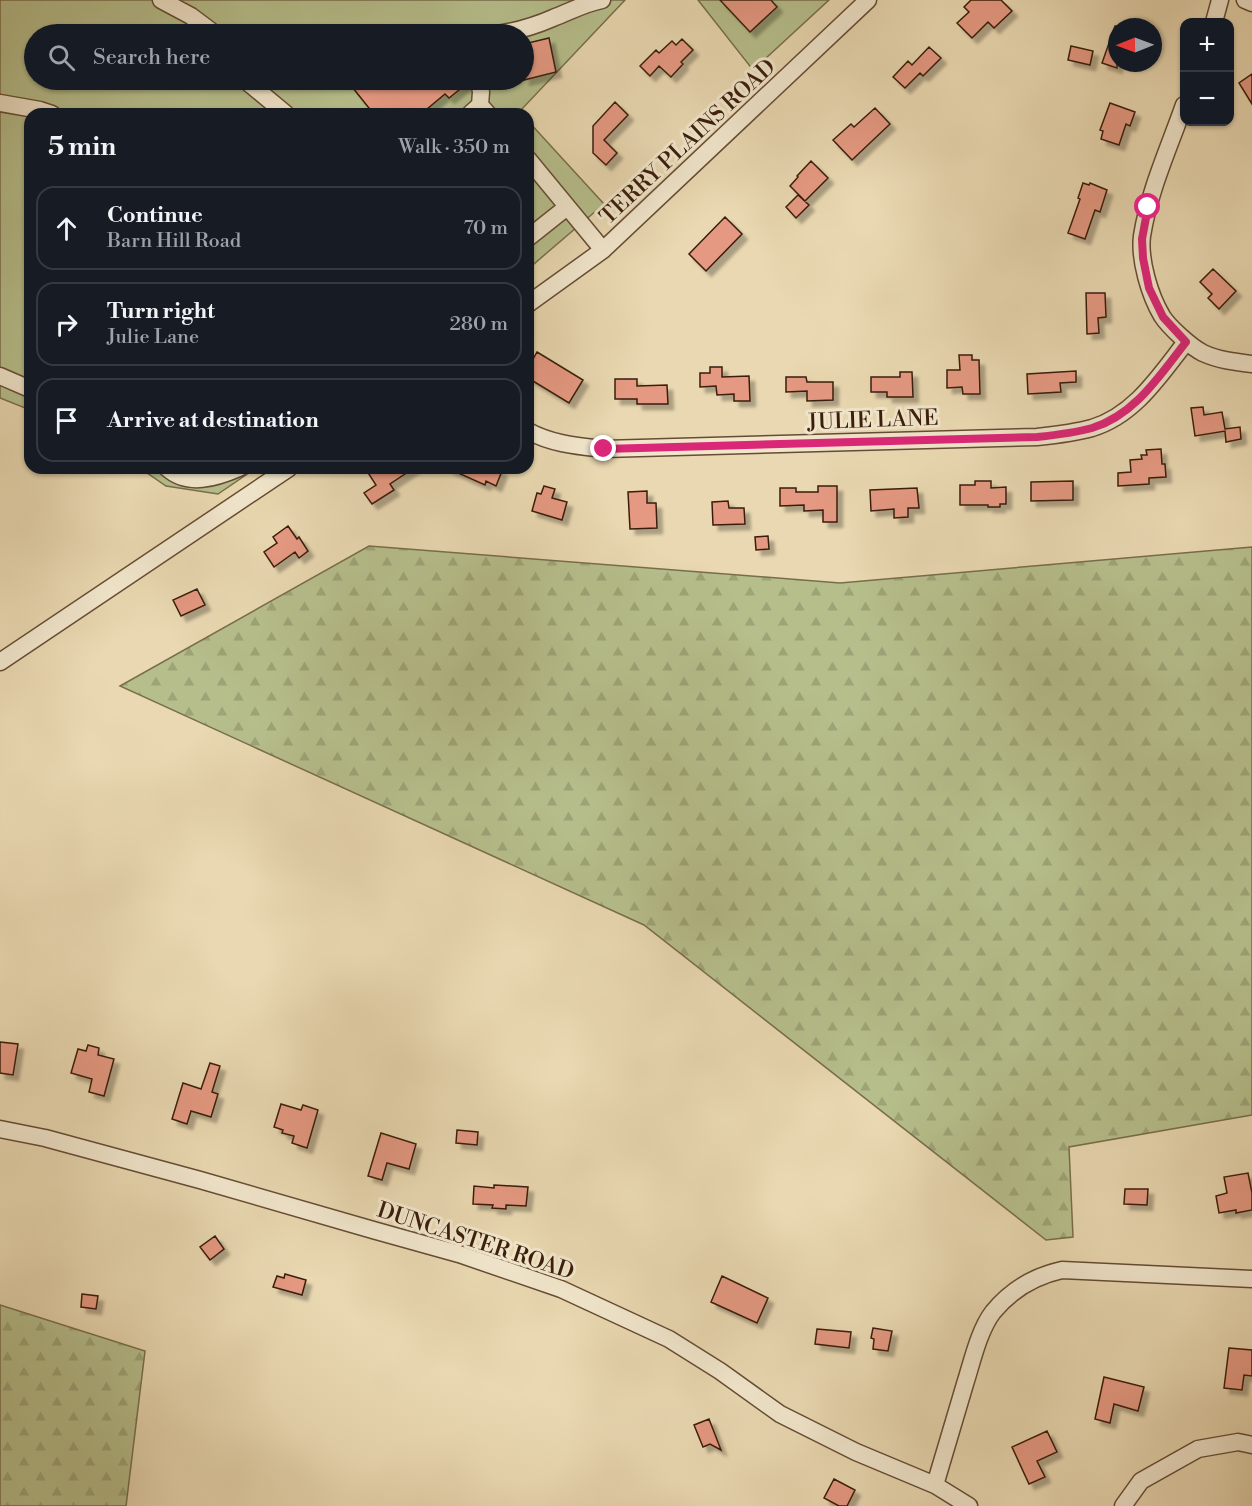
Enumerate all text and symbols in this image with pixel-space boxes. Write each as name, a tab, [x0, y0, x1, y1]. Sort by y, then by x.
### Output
north arrow	[1108, 18, 1162, 72]
map controls	[1180, 18, 1234, 126]
button: +	[1180, 18, 1234, 72]
search box	[24, 24, 534, 90]
icon: search	[45, 41, 78, 74]
text: Search here	[93, 44, 210, 71]
street label: TERRY PLAINS ROAD	[595, 54, 781, 231]
button: −	[1180, 72, 1234, 126]
text: 5 min	[48, 131, 116, 163]
text: Walk · 350 m	[398, 135, 510, 160]
route start	[1134, 193, 1160, 219]
text: Continue	[107, 202, 203, 229]
icon: ahead	[50, 212, 83, 245]
text: 70 m	[464, 216, 508, 241]
text: Barn Hill Road	[107, 229, 241, 254]
text: Turn right	[107, 298, 215, 325]
icon: right	[50, 308, 83, 341]
text: 280 m	[449, 312, 508, 337]
text: Julie Lane	[107, 325, 199, 350]
icon: arrive	[50, 404, 83, 437]
street label: JULIE LANE	[806, 405, 939, 436]
text: Arrive at destination	[107, 407, 319, 434]
route end	[590, 435, 616, 461]
street label: DUNCASTER ROAD	[374, 1197, 577, 1286]

